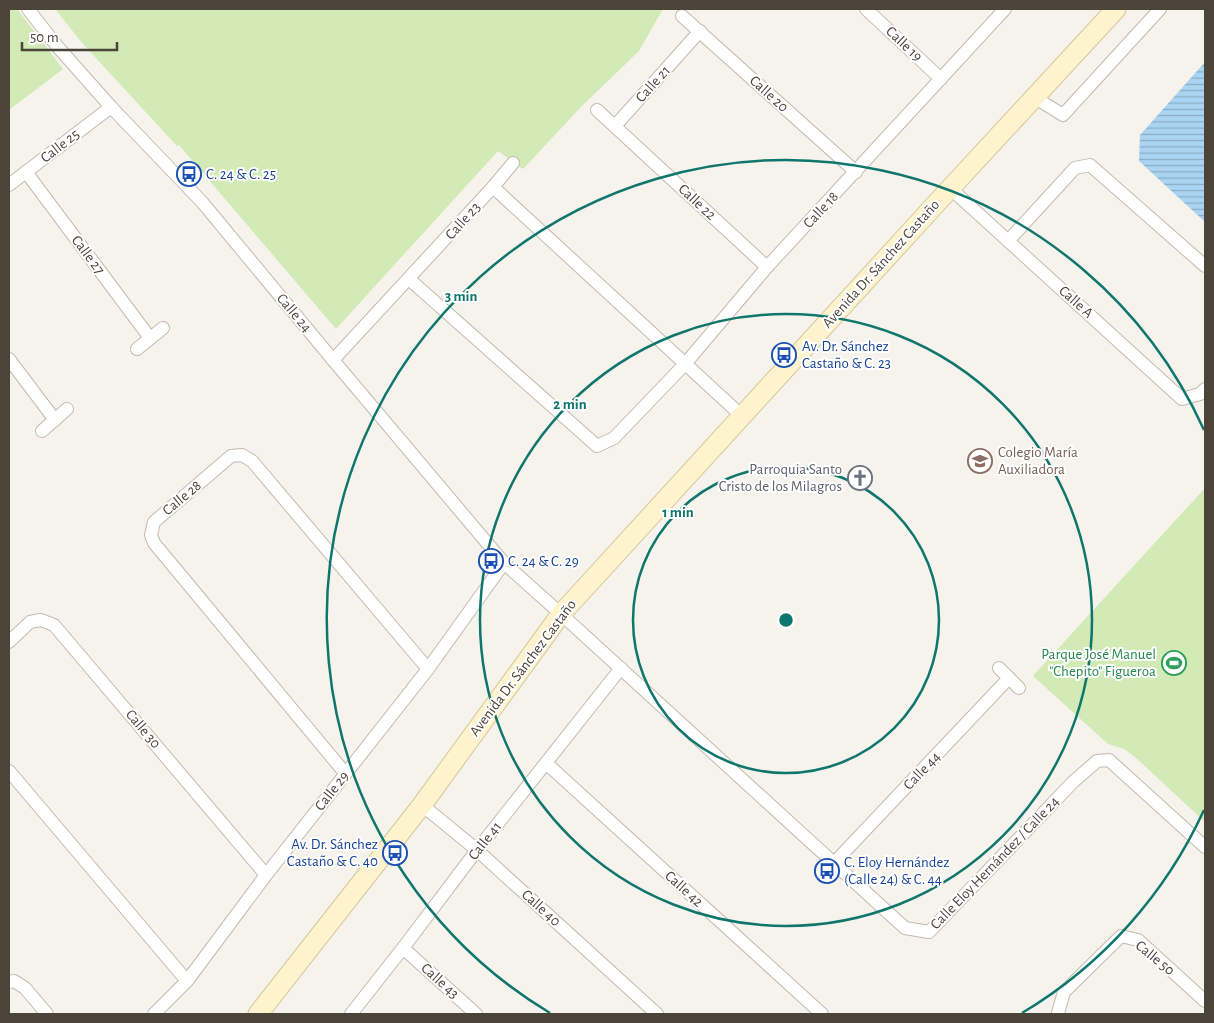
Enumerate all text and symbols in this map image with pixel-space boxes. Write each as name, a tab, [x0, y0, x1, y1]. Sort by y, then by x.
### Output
scale bar	[22, 20, 118, 52]
street label: Calle 19	[883, 24, 925, 64]
text: 50 m	[30, 30, 59, 45]
street label: Calle 21	[633, 63, 673, 105]
street label: Calle 20	[747, 73, 791, 115]
street label: Calle 25	[38, 126, 82, 166]
bus stop icon: C. 24 & C. 25	[176, 161, 202, 187]
place label: C. 24 & C. 25	[206, 167, 276, 182]
street label: Calle 22	[675, 181, 719, 223]
street label: Calle 18	[801, 189, 841, 231]
street label: Avenida Dr. Sánchez Castaño	[820, 197, 942, 331]
street label: Calle 23	[443, 199, 483, 243]
street label: Calle 27	[69, 233, 107, 277]
street label: Calle A	[1056, 283, 1096, 321]
text: 3 min	[445, 289, 477, 304]
street label: Calle 24	[274, 291, 314, 335]
place label: Av. Dr. Sánchez Castaño & C. 23	[802, 339, 891, 371]
bus stop icon: Av. Dr. Sánchez Castaño & C. 23	[771, 342, 797, 368]
text: 2 min	[553, 397, 587, 412]
place label: Colegio María Auxiliadora	[998, 445, 1078, 477]
school or university icon: Colegio María Auxiliadora	[967, 448, 993, 474]
place label: Parroquia Santo Cristo de los Milagros	[719, 462, 842, 494]
church icon: Parroquia Santo Cristo de los Milagros	[847, 465, 873, 491]
street label: Calle 28	[160, 478, 204, 518]
text: 1 min	[662, 505, 694, 520]
bus stop icon: C. 24 & C. 29	[478, 548, 504, 574]
place label: C. 24 & C. 29	[508, 554, 579, 569]
street label: Avenida Dr. Sánchez Castaño	[467, 597, 579, 739]
centre of rings	[777, 611, 795, 629]
place label: Parque José Manuel "Chepito" Figueroa	[1041, 647, 1156, 679]
sports icon: Parque José Manuel "Chepito" Figueroa	[1161, 650, 1187, 676]
street label: Calle 30	[123, 707, 163, 751]
street label: Calle 44	[901, 749, 943, 793]
street label: Calle 29	[312, 768, 352, 814]
street label: Calle Eloy Hernández / Calle 24	[928, 794, 1062, 932]
street label: Calle 41	[466, 819, 504, 863]
place label: Av. Dr. Sánchez Castaño & C. 40	[287, 837, 378, 869]
bus stop icon: Av. Dr. Sánchez Castaño & C. 40	[382, 840, 408, 866]
place label: C. Eloy Hernández (Calle 24) & C. 44	[844, 855, 950, 887]
bus stop icon: C. Eloy Hernández (Calle 24) & C. 44	[814, 858, 840, 884]
street label: Calle 42	[662, 868, 706, 910]
street label: Calle 40	[519, 887, 563, 929]
street label: Calle 50	[1133, 938, 1178, 978]
street label: Calle 43	[418, 960, 462, 1002]

